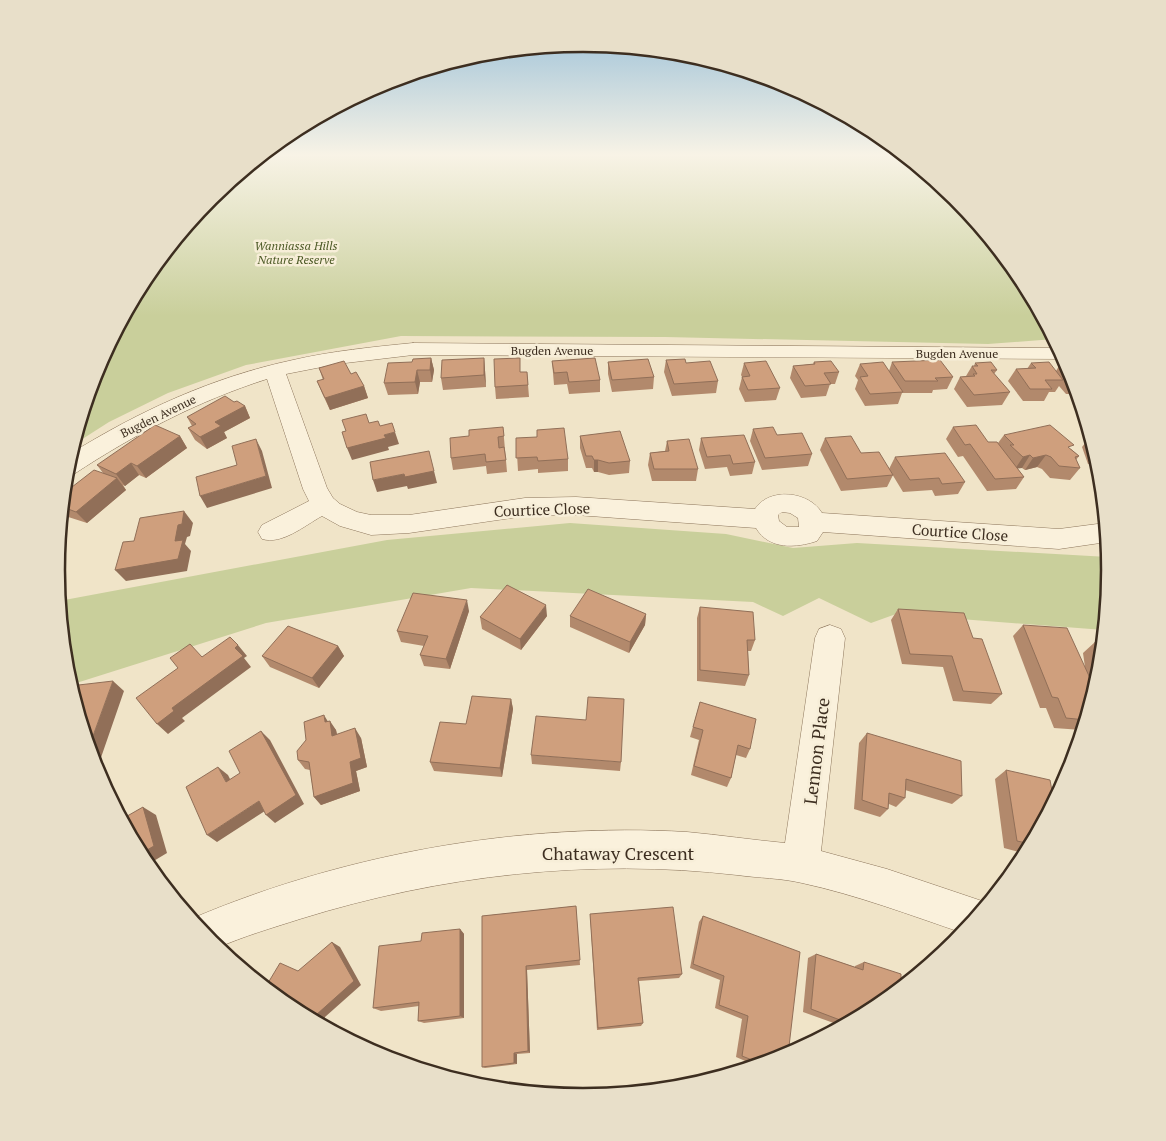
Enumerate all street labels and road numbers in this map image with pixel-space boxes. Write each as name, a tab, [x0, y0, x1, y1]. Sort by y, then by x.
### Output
street label: Bugden Avenue	[511, 343, 593, 358]
street label: Bugden Avenue	[916, 346, 998, 361]
street label: Bugden Avenue	[118, 391, 198, 441]
street label: Courtice Close	[493, 497, 591, 521]
street label: Courtice Close	[911, 519, 1009, 545]
street label: Lennon Place	[798, 696, 834, 806]
street label: Chataway Crescent	[542, 841, 695, 865]

